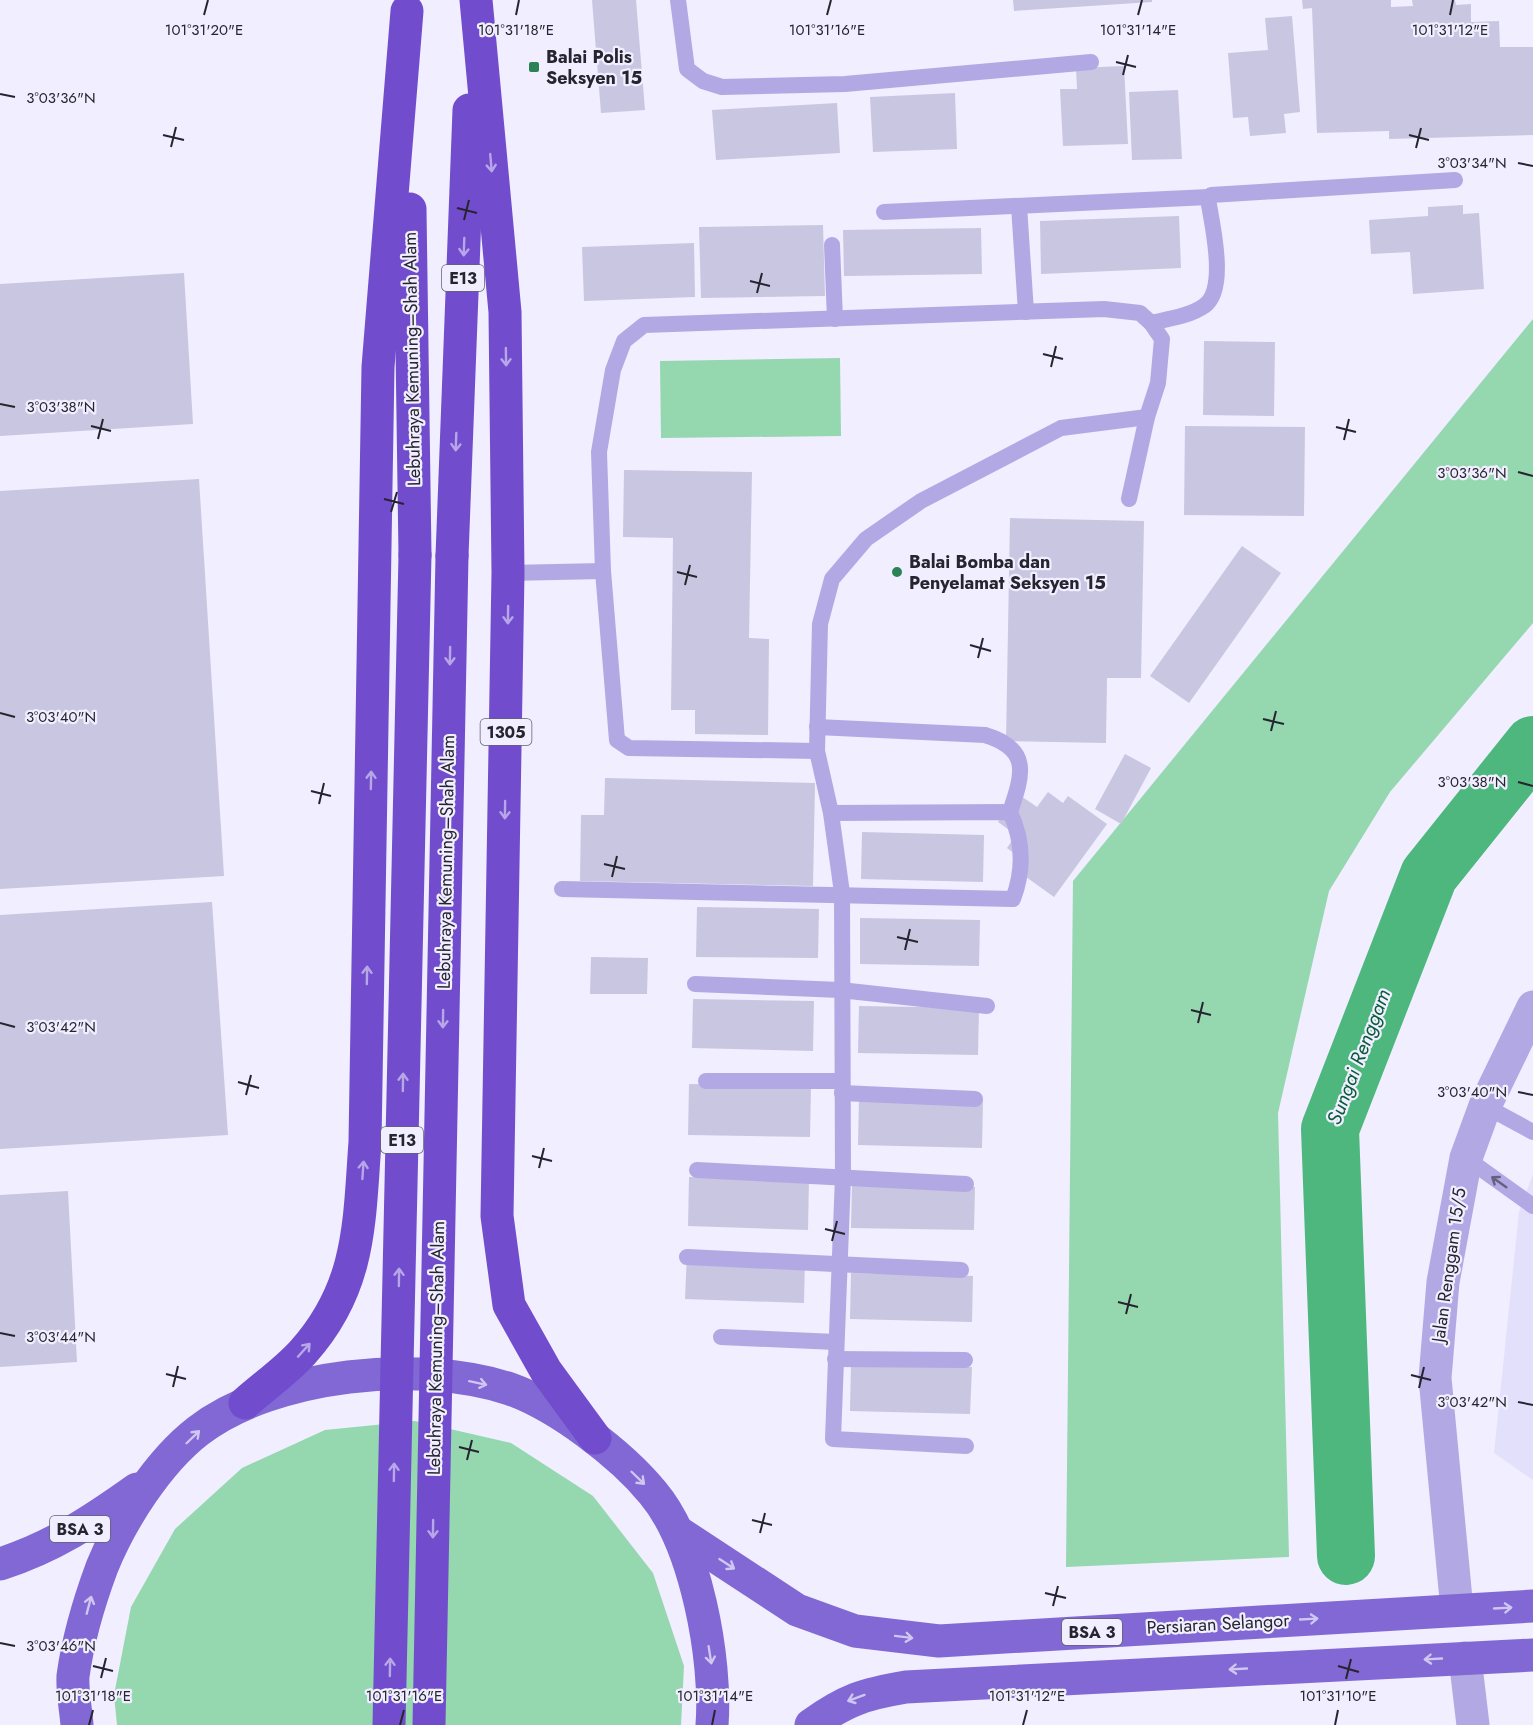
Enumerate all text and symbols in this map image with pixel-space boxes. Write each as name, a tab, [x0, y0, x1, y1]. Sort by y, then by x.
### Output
text: 101°31'20"E	[165, 19, 243, 41]
text: 101°31'18"E	[478, 19, 554, 41]
text: 101°31'16"E	[789, 19, 865, 41]
text: 101°31'14"E	[1100, 19, 1176, 41]
text: 101°31'12"E	[1412, 19, 1488, 41]
place label: Balai Polis Seksyen 15	[546, 44, 642, 91]
marker: Balai Polis Seksyen 15	[527, 60, 541, 74]
text: 3°03'36"N	[26, 87, 96, 109]
one-way arrow	[486, 152, 497, 172]
text: 3°03'34"N	[1437, 152, 1507, 174]
street label: Lebuhraya Kemuning–Shah Alam	[397, 232, 427, 486]
one-way arrow	[458, 237, 469, 257]
road number: E13	[442, 265, 484, 291]
one-way arrow	[500, 347, 511, 367]
text: 3°03'38"N	[27, 396, 95, 418]
one-way arrow	[451, 432, 462, 452]
text: 3°03'36"N	[1437, 462, 1507, 484]
place label: Balai Bomba dan Penyelamat Seksyen 15	[909, 549, 1106, 596]
marker: Balai Bomba dan Penyelamat Seksyen 15	[890, 565, 904, 579]
one-way arrow	[502, 605, 514, 625]
one-way arrow	[444, 646, 456, 666]
text: 3°03'40"N	[26, 706, 96, 728]
road number: 1305	[480, 719, 532, 745]
street label: Lebuhraya Kemuning–Shah Alam	[431, 735, 461, 989]
one-way arrow	[365, 770, 376, 790]
text: 3°03'38"N	[1438, 771, 1506, 793]
one-way arrow	[499, 800, 511, 820]
one-way arrow	[362, 965, 373, 985]
water label: Sungai Renggam	[1320, 985, 1398, 1129]
one-way arrow	[437, 1008, 449, 1028]
text: 3°03'42"N	[26, 1016, 96, 1038]
one-way arrow	[398, 1072, 409, 1092]
text: 3°03'40"N	[1437, 1081, 1507, 1103]
road number: E13	[381, 1127, 423, 1153]
one-way arrow	[358, 1160, 369, 1180]
one-way arrow	[1492, 1176, 1508, 1188]
street label: Jalan Renggam 15/5	[1425, 1186, 1473, 1346]
street label: Lebuhraya Kemuning–Shah Alam	[421, 1221, 451, 1475]
one-way arrow	[393, 1267, 405, 1287]
text: 3°03'44"N	[26, 1326, 96, 1348]
one-way arrow	[297, 1343, 311, 1358]
one-way arrow	[468, 1378, 487, 1389]
text: 3°03'42"N	[1437, 1391, 1507, 1413]
one-way arrow	[185, 1430, 200, 1444]
one-way arrow	[389, 1462, 400, 1482]
one-way arrow	[630, 1471, 645, 1486]
road number: BSA 3	[50, 1516, 110, 1542]
one-way arrow	[427, 1518, 438, 1538]
one-way arrow	[719, 1558, 735, 1570]
one-way arrow	[83, 1596, 95, 1615]
one-way arrow	[1493, 1602, 1513, 1613]
street label: Persiaran Selangor	[1146, 1607, 1291, 1641]
one-way arrow	[1298, 1613, 1318, 1624]
road number: BSA 3	[1062, 1619, 1122, 1645]
one-way arrow	[894, 1632, 914, 1643]
text: 3°03'46"N	[26, 1635, 96, 1657]
one-way arrow	[704, 1645, 715, 1665]
one-way arrow	[1423, 1654, 1443, 1665]
one-way arrow	[384, 1657, 396, 1677]
one-way arrow	[1228, 1664, 1248, 1675]
text: 101°31'18"E	[55, 1685, 131, 1707]
text: 101°31'16"E	[366, 1685, 442, 1707]
text: 101°31'14"E	[677, 1685, 753, 1707]
text: 101°31'12"E	[989, 1685, 1065, 1707]
text: 101°31'10"E	[1300, 1685, 1376, 1707]
one-way arrow	[847, 1694, 866, 1705]

